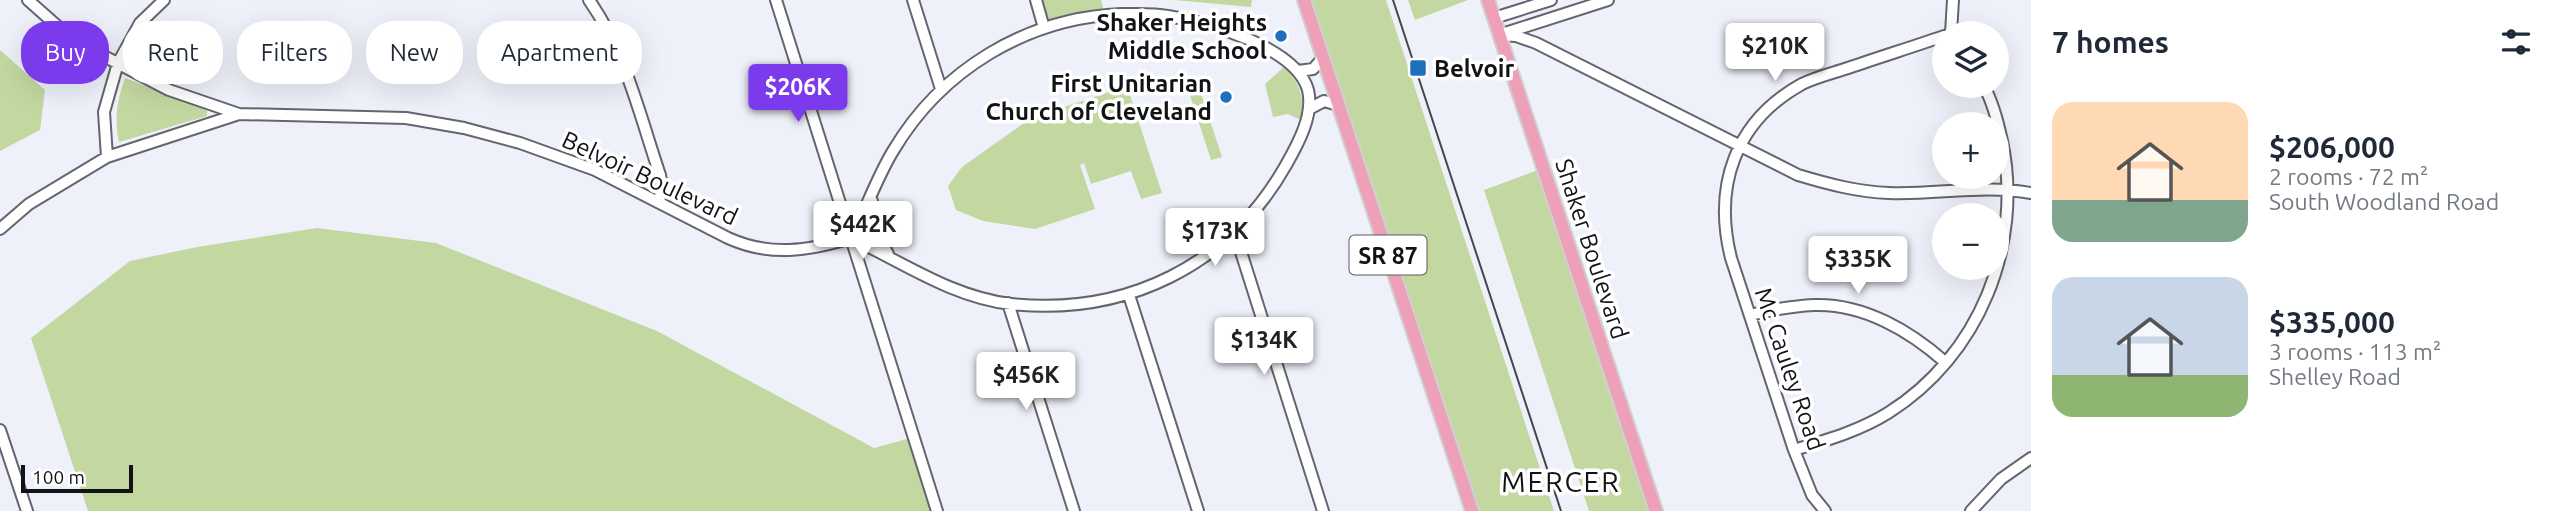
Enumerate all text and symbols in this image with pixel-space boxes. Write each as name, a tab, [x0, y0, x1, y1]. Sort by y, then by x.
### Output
place label: Shaker Heights Middle School	[1096, 9, 1267, 64]
chip: Buy	[21, 21, 109, 84]
chip: Rent	[123, 21, 223, 84]
chip: Filters	[237, 21, 352, 84]
chip: New	[366, 21, 463, 84]
chip: Apartment	[477, 21, 642, 84]
map controls	[1932, 21, 2009, 280]
button: layers	[1932, 21, 2009, 98]
icon: filters	[2497, 23, 2535, 61]
pin: $210K	[1726, 24, 1824, 83]
text: 7 homes	[2052, 25, 2169, 59]
marker: Shaker Heights Middle School	[1273, 28, 1289, 44]
text: $210K	[1741, 33, 1809, 58]
place label: Belvoir	[1434, 55, 1514, 82]
marker: Belvoir	[1408, 58, 1428, 78]
pin: $206K	[749, 64, 847, 124]
place label: First Unitarian Church of Cleveland	[986, 70, 1212, 125]
text: $206K	[764, 74, 832, 99]
marker: First Unitarian Church of Cleveland	[1218, 89, 1234, 105]
button: +	[1932, 112, 2009, 189]
street label: Belvoir Boulevard	[558, 126, 742, 230]
icon: home	[2108, 130, 2192, 214]
text: $206,000	[2269, 130, 2395, 164]
street label: Shaker Boulevard	[1550, 156, 1634, 342]
text: 2 rooms · 72 m²	[2269, 164, 2428, 189]
text: South Woodland Road	[2269, 189, 2499, 214]
pin: $442K	[814, 202, 912, 261]
button: −	[1932, 203, 2009, 280]
pin: $173K	[1166, 208, 1264, 268]
text: $442K	[829, 211, 897, 236]
text: $173K	[1181, 218, 1249, 243]
road number: SR 87	[1350, 236, 1426, 274]
pin: $335K	[1809, 236, 1907, 296]
text: $335K	[1824, 246, 1892, 271]
street label: Mc Cauley Road	[1750, 284, 1830, 454]
icon: home	[2108, 305, 2192, 389]
text: $335,000	[2269, 305, 2395, 339]
pin: $134K	[1215, 318, 1313, 377]
text: $134K	[1230, 327, 1298, 352]
text: 3 rooms · 113 m²	[2269, 339, 2441, 364]
pin: $456K	[977, 352, 1075, 412]
text: $456K	[992, 362, 1060, 387]
text: Shelley Road	[2269, 364, 2401, 389]
scale bar	[21, 462, 133, 494]
text: 100 m	[32, 466, 85, 488]
district label: MERCER	[1501, 466, 1621, 497]

